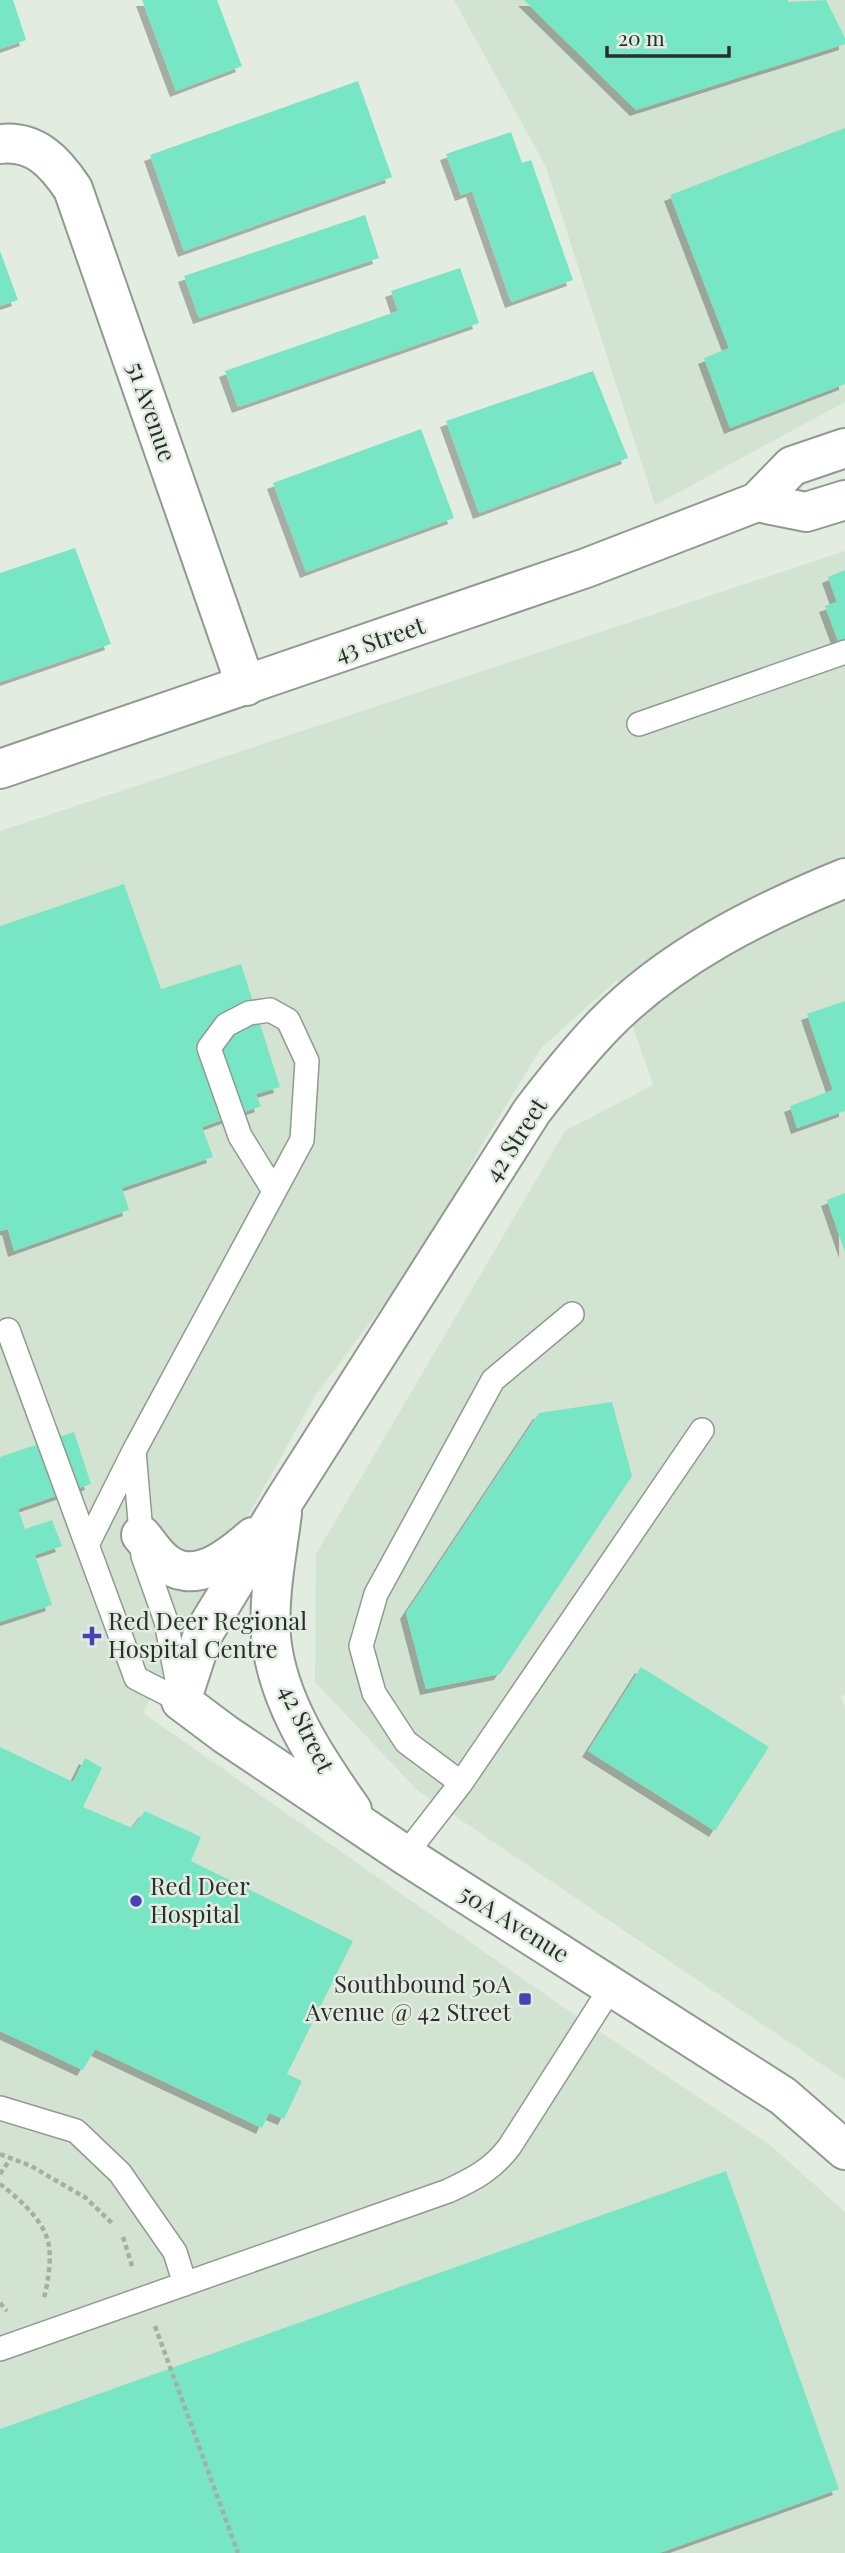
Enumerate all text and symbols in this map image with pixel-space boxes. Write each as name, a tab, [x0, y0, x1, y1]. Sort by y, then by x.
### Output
scale bar	[607, 14, 730, 58]
text: 20 m	[618, 23, 665, 51]
street label: 51 Avenue	[121, 357, 185, 465]
street label: 43 Street	[330, 608, 429, 668]
street label: 42 Street	[475, 1090, 554, 1187]
place label: Red Deer Regional Hospital Centre	[108, 1604, 307, 1664]
marker: Red Deer Regional Hospital Centre	[82, 1626, 102, 1646]
street label: 42 Street	[273, 1679, 343, 1778]
place label: Red Deer Hospital	[150, 1869, 250, 1929]
street label: 50A Avenue	[454, 1876, 576, 1969]
marker: Red Deer Hospital	[128, 1893, 144, 1909]
place label: Southbound 50A Avenue @ 42 Street	[305, 1967, 512, 2027]
marker: Southbound 50A Avenue @ 42 Street	[517, 1991, 533, 2007]

